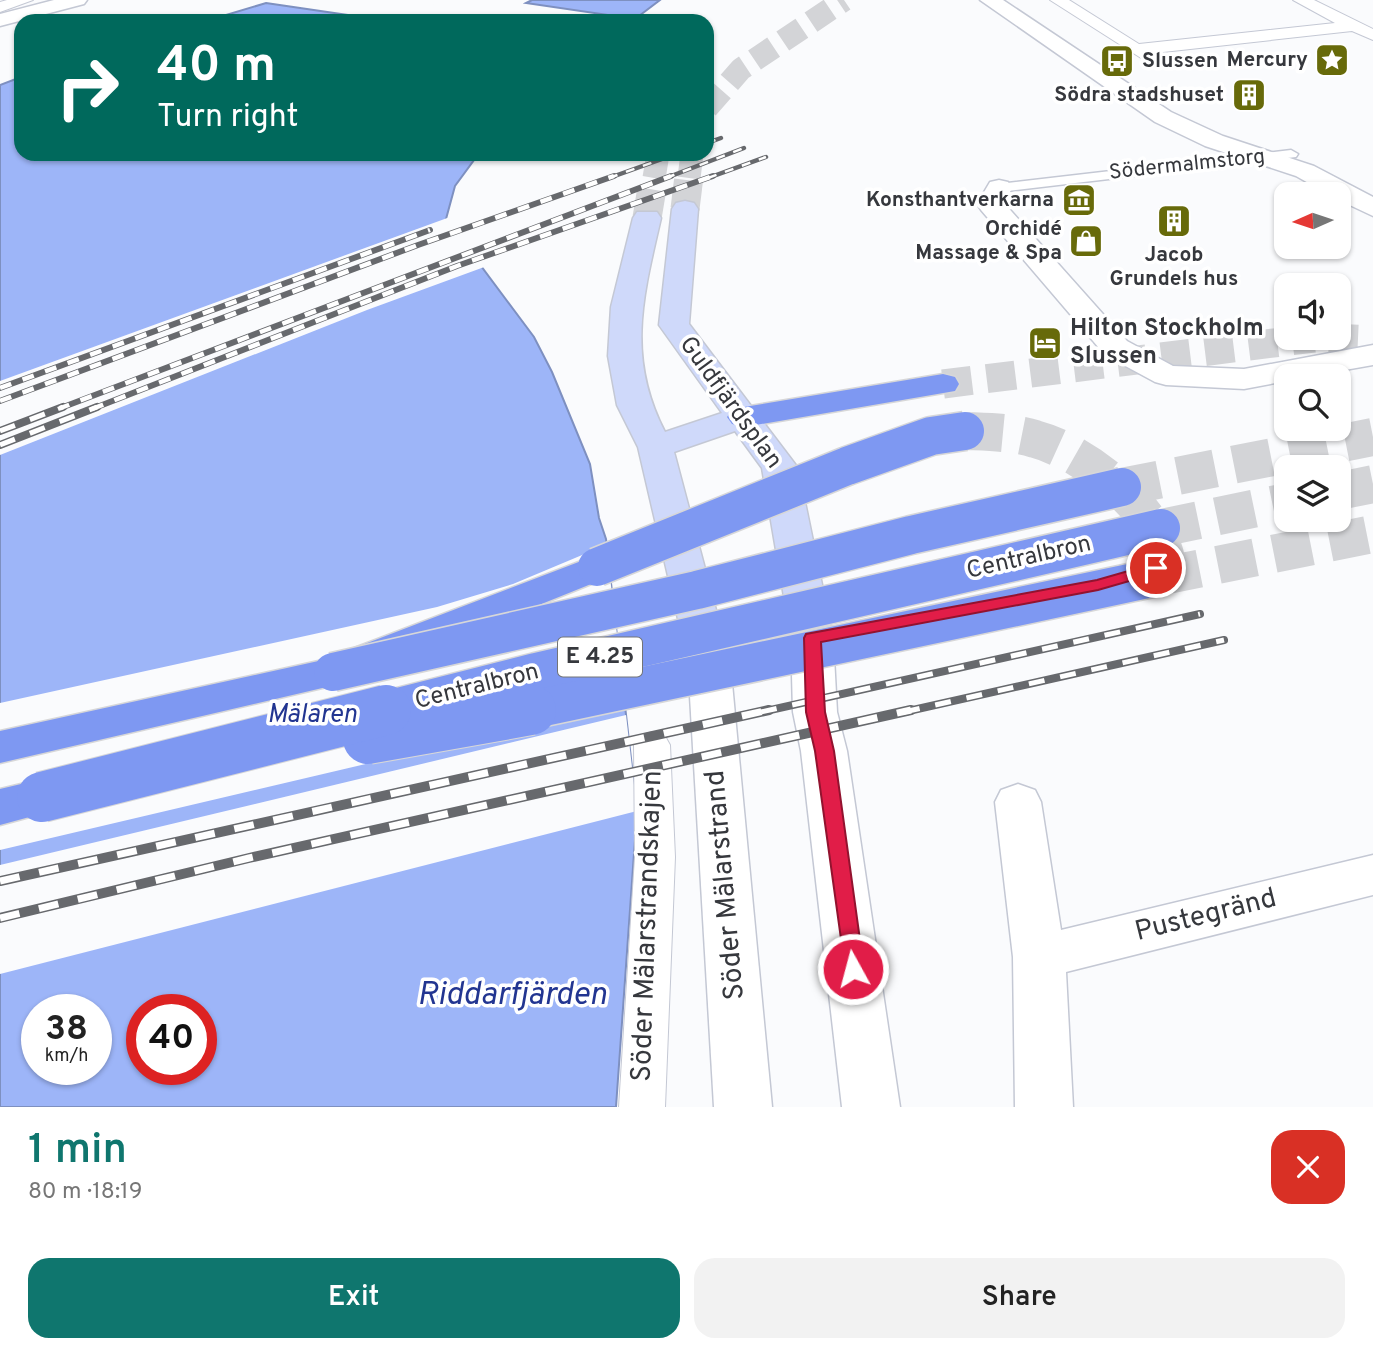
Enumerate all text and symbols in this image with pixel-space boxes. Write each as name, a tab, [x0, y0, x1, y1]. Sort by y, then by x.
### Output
text: 40 m	[157, 37, 276, 99]
place icon: Mercury	[1313, 41, 1351, 79]
icon: right	[42, 42, 133, 133]
bus stop icon: Slussen	[1098, 42, 1136, 80]
place label: Mercury	[1226, 47, 1308, 74]
place label: Slussen	[1142, 48, 1218, 75]
building icon: Södra stadshuset	[1230, 76, 1268, 114]
place label: Södra stadshuset	[1054, 82, 1224, 109]
text: Turn right	[157, 98, 299, 138]
street label: Södermalmstorg	[1108, 143, 1266, 187]
museum icon: Konsthantverkarna	[1060, 181, 1098, 219]
north arrow	[1274, 182, 1351, 259]
map controls	[1274, 182, 1351, 532]
place label: Konsthantverkarna	[866, 187, 1054, 214]
building icon: Jacob Grundels hus	[1155, 202, 1193, 240]
place label: Orchidé Massage & Spa	[915, 216, 1062, 267]
shop icon: Orchidé Massage & Spa	[1067, 222, 1105, 260]
place label: Jacob Grundels hus	[1110, 242, 1238, 293]
button: sound	[1274, 273, 1351, 350]
place label: Hilton Stockholm Slussen	[1070, 314, 1264, 372]
hotel icon: Hilton Stockholm Slussen	[1026, 324, 1064, 362]
street label: Guldfjärdsplan	[672, 331, 788, 475]
button: search	[1274, 364, 1351, 441]
button: layers	[1274, 455, 1351, 532]
street label: Centralbron	[964, 529, 1094, 587]
pin	[1126, 538, 1186, 598]
icon: arrive	[1137, 549, 1175, 587]
road number: E 4.25	[558, 638, 642, 677]
street label: Centralbron	[412, 657, 542, 717]
water label: Mälaren	[267, 699, 357, 732]
street label: Söder Mälarstrand	[698, 769, 754, 1001]
street label: Söder Mälarstrandskajen	[625, 770, 671, 1082]
street label: Pustegränd	[1131, 881, 1281, 951]
position arrow	[816, 932, 890, 1006]
water label: Riddarfjärden	[417, 976, 607, 1016]
speed limit sign: 40	[126, 994, 217, 1085]
text: 38	[45, 1008, 88, 1052]
text: km/h	[45, 1045, 88, 1068]
text: 1 min	[28, 1125, 127, 1178]
button: close	[1271, 1130, 1345, 1204]
text: 80 m · 18:19	[28, 1178, 142, 1207]
button: Exit	[28, 1258, 680, 1338]
button: Share	[694, 1258, 1345, 1338]

